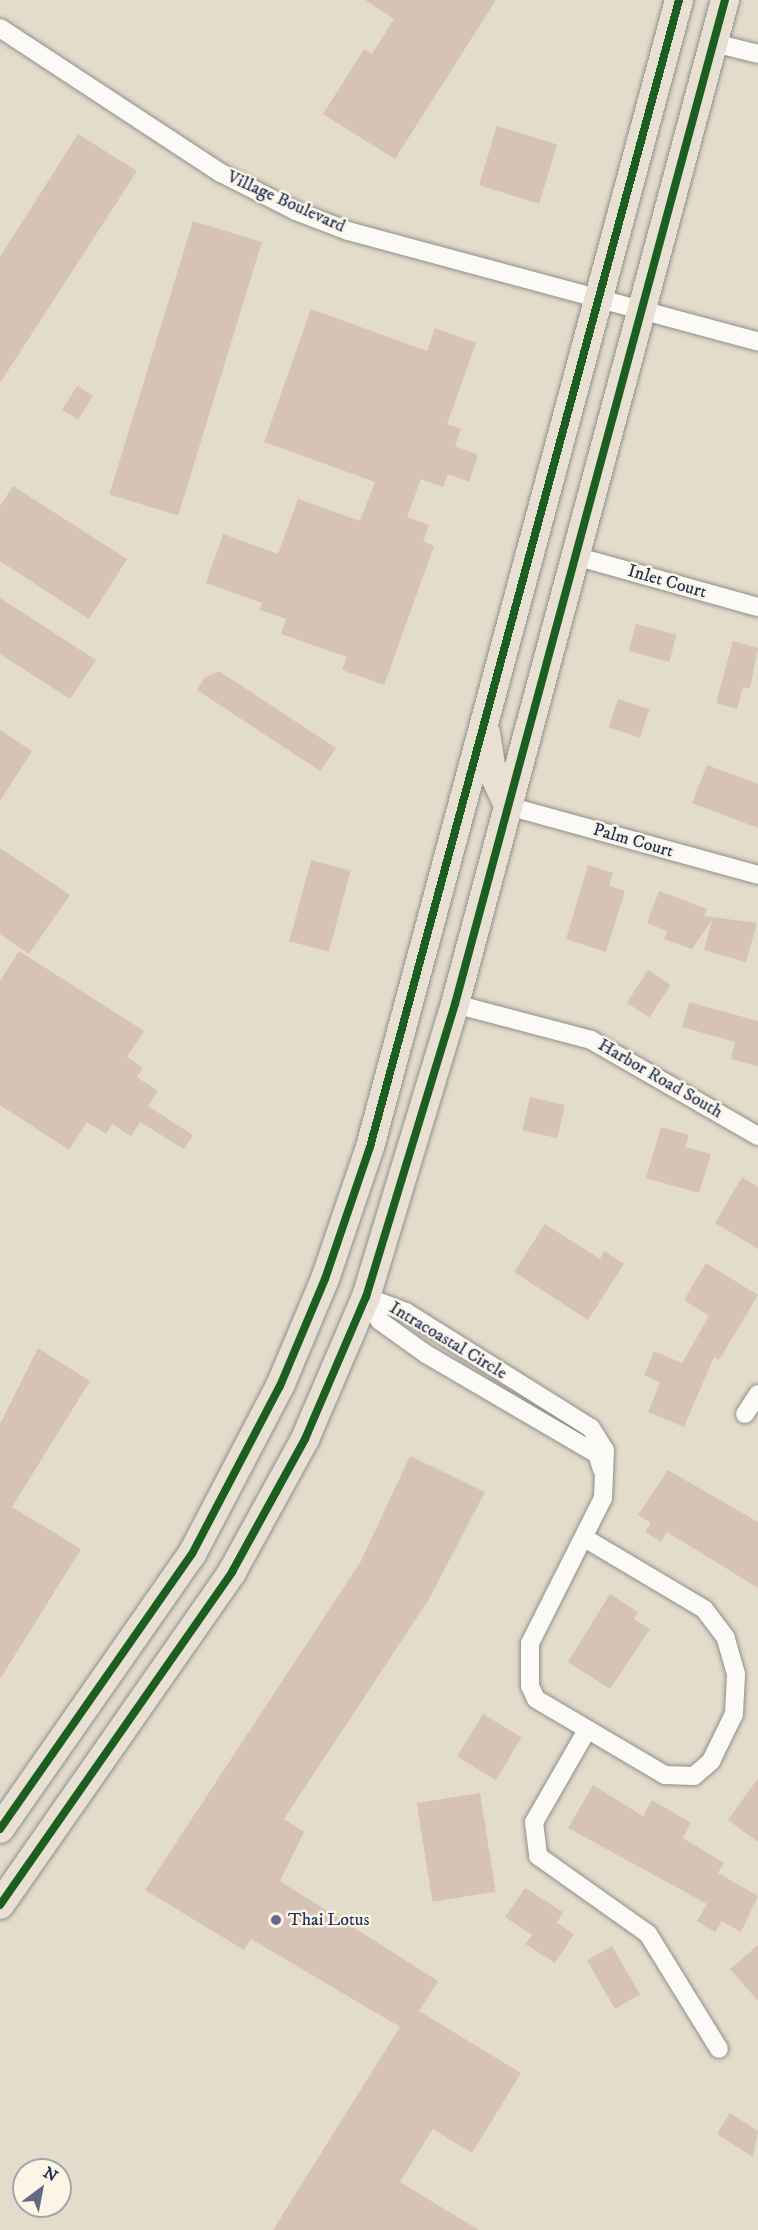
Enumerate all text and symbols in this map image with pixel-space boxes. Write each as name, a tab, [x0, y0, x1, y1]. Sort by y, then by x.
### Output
street label: Village Boulevard	[223, 166, 349, 238]
street label: Inlet Court	[625, 560, 709, 604]
street label: Palm Court	[590, 819, 676, 863]
street label: Harbor Road South	[594, 1035, 726, 1123]
street label: Intracoastal Circle	[385, 1297, 511, 1385]
place label: Thai Lotus	[288, 1909, 369, 1931]
marker: Thai Lotus	[269, 1913, 283, 1927]
north arrow	[12, 2158, 72, 2218]
text: N	[40, 2162, 61, 2186]

